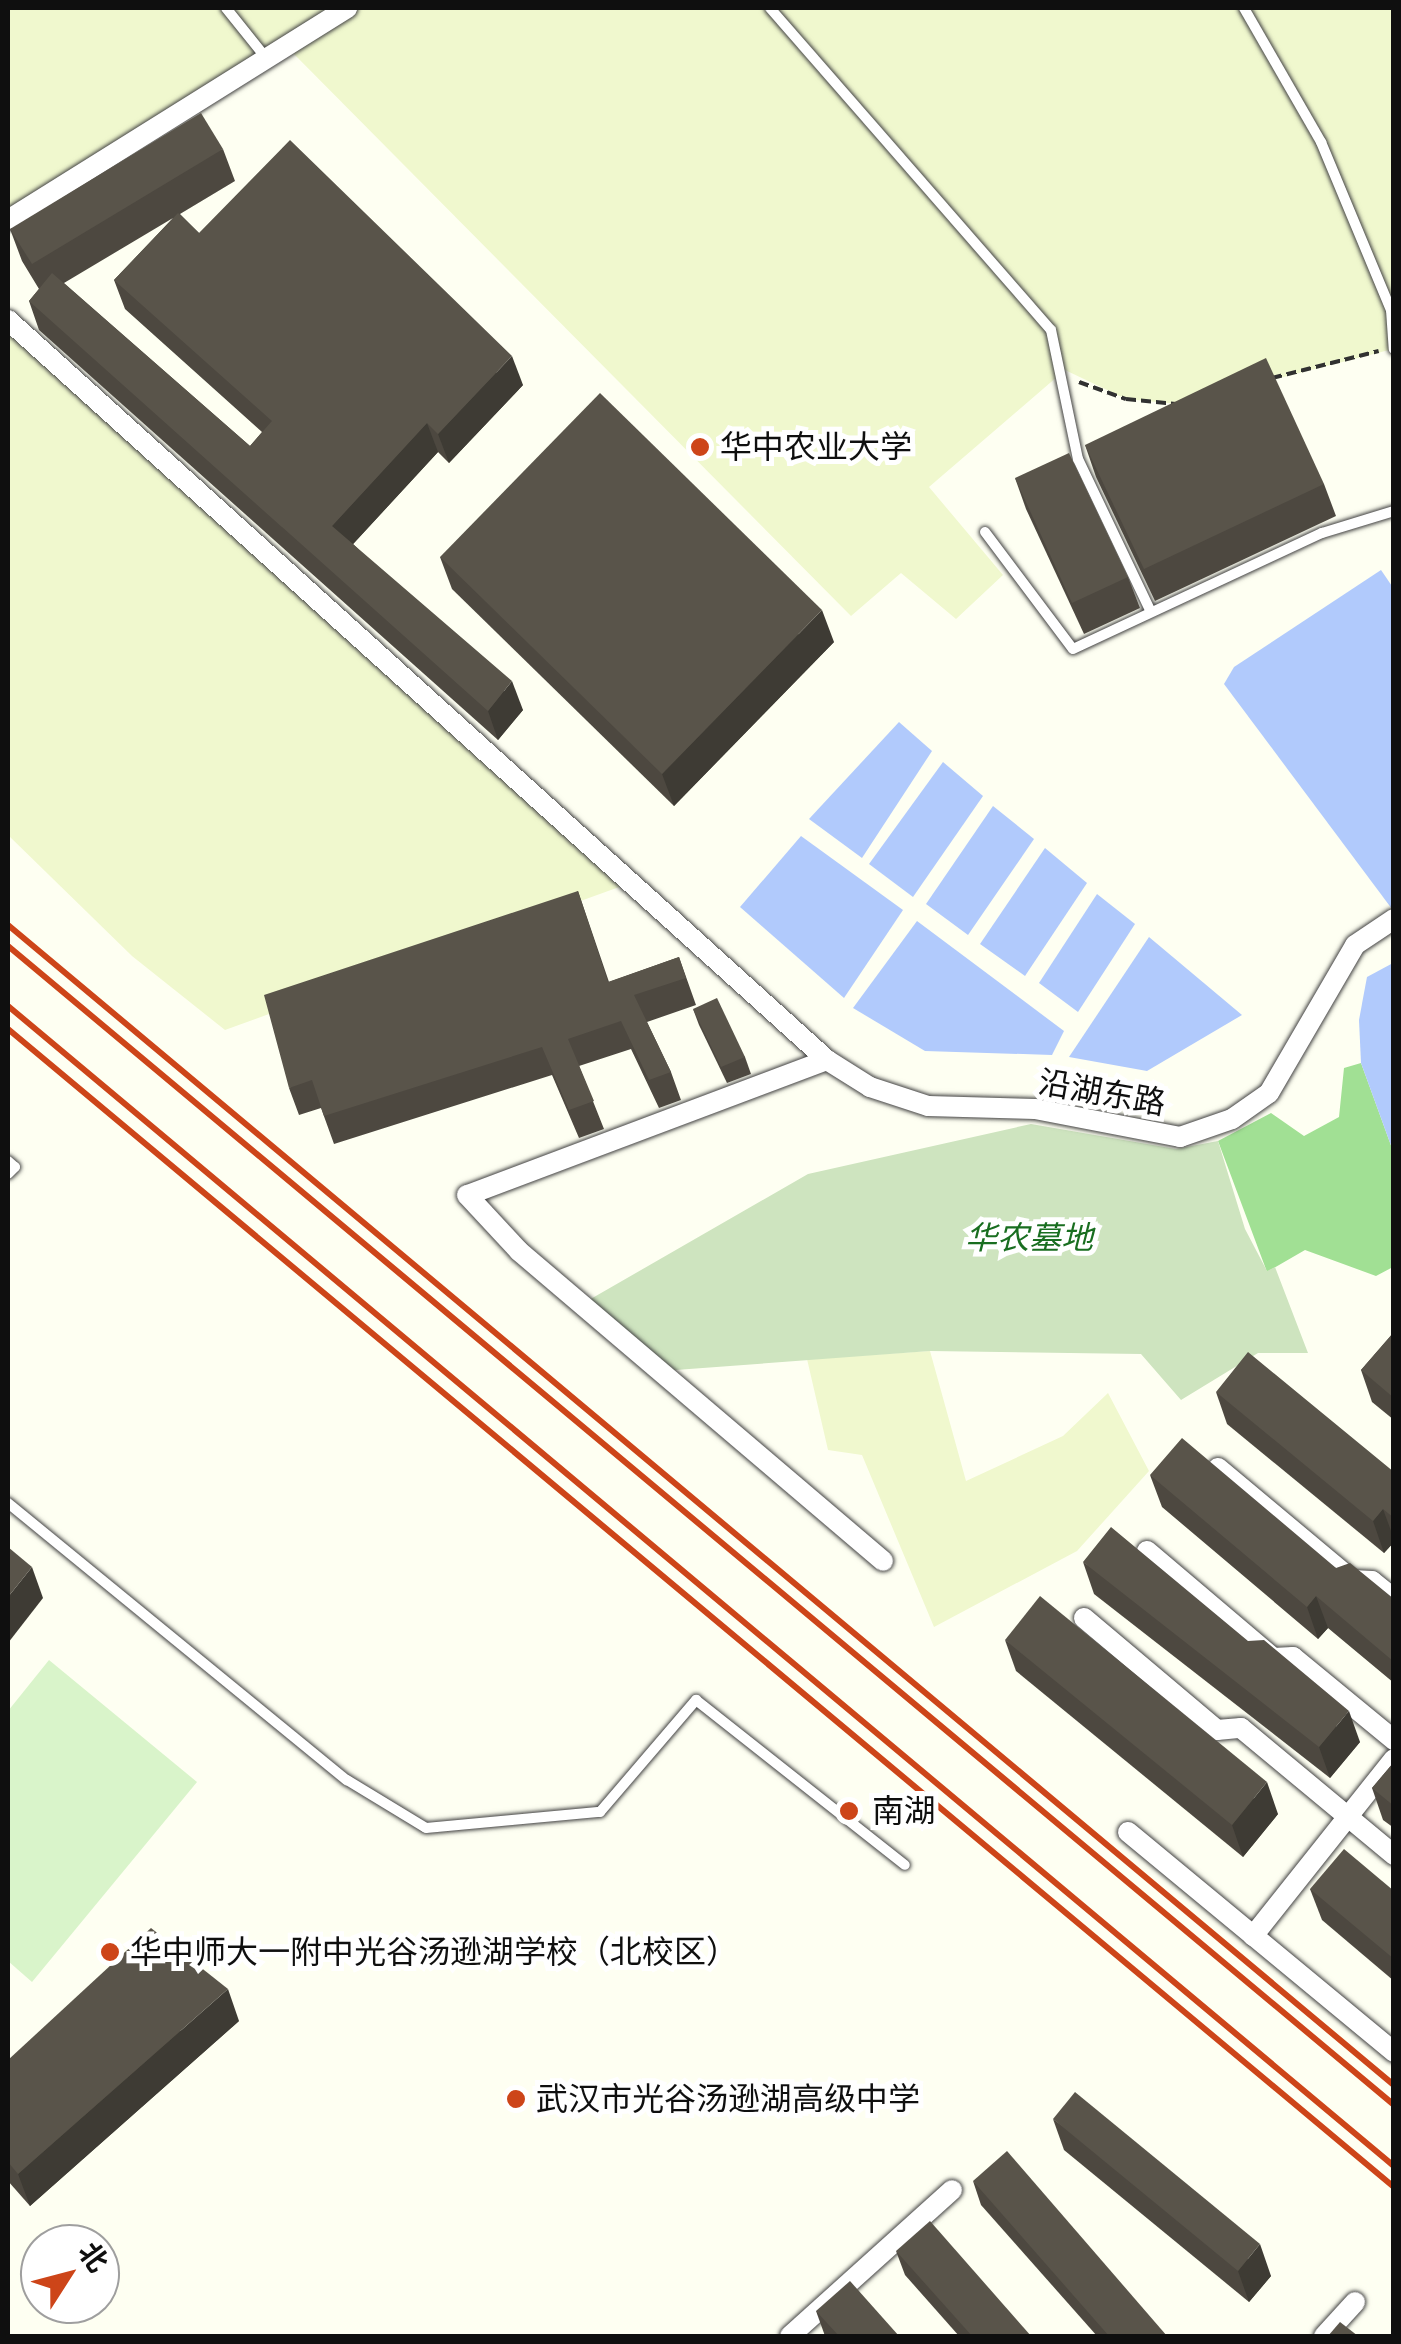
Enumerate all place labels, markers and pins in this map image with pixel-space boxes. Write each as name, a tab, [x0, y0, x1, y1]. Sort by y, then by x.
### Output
place label: 华中农业大学	[720, 428, 912, 466]
marker: 华中农业大学	[689, 436, 711, 458]
place label: 南湖	[872, 1792, 936, 1830]
marker: 南湖	[836, 1798, 862, 1824]
place label: 华中师大一附中光谷汤逊湖学校（北校区）	[130, 1933, 738, 1971]
marker: 华中师大一附中光谷汤逊湖学校（北校区）	[99, 1941, 121, 1963]
place label: 武汉市光谷汤逊湖高级中学	[536, 2080, 920, 2118]
marker: 武汉市光谷汤逊湖高级中学	[505, 2088, 527, 2110]

